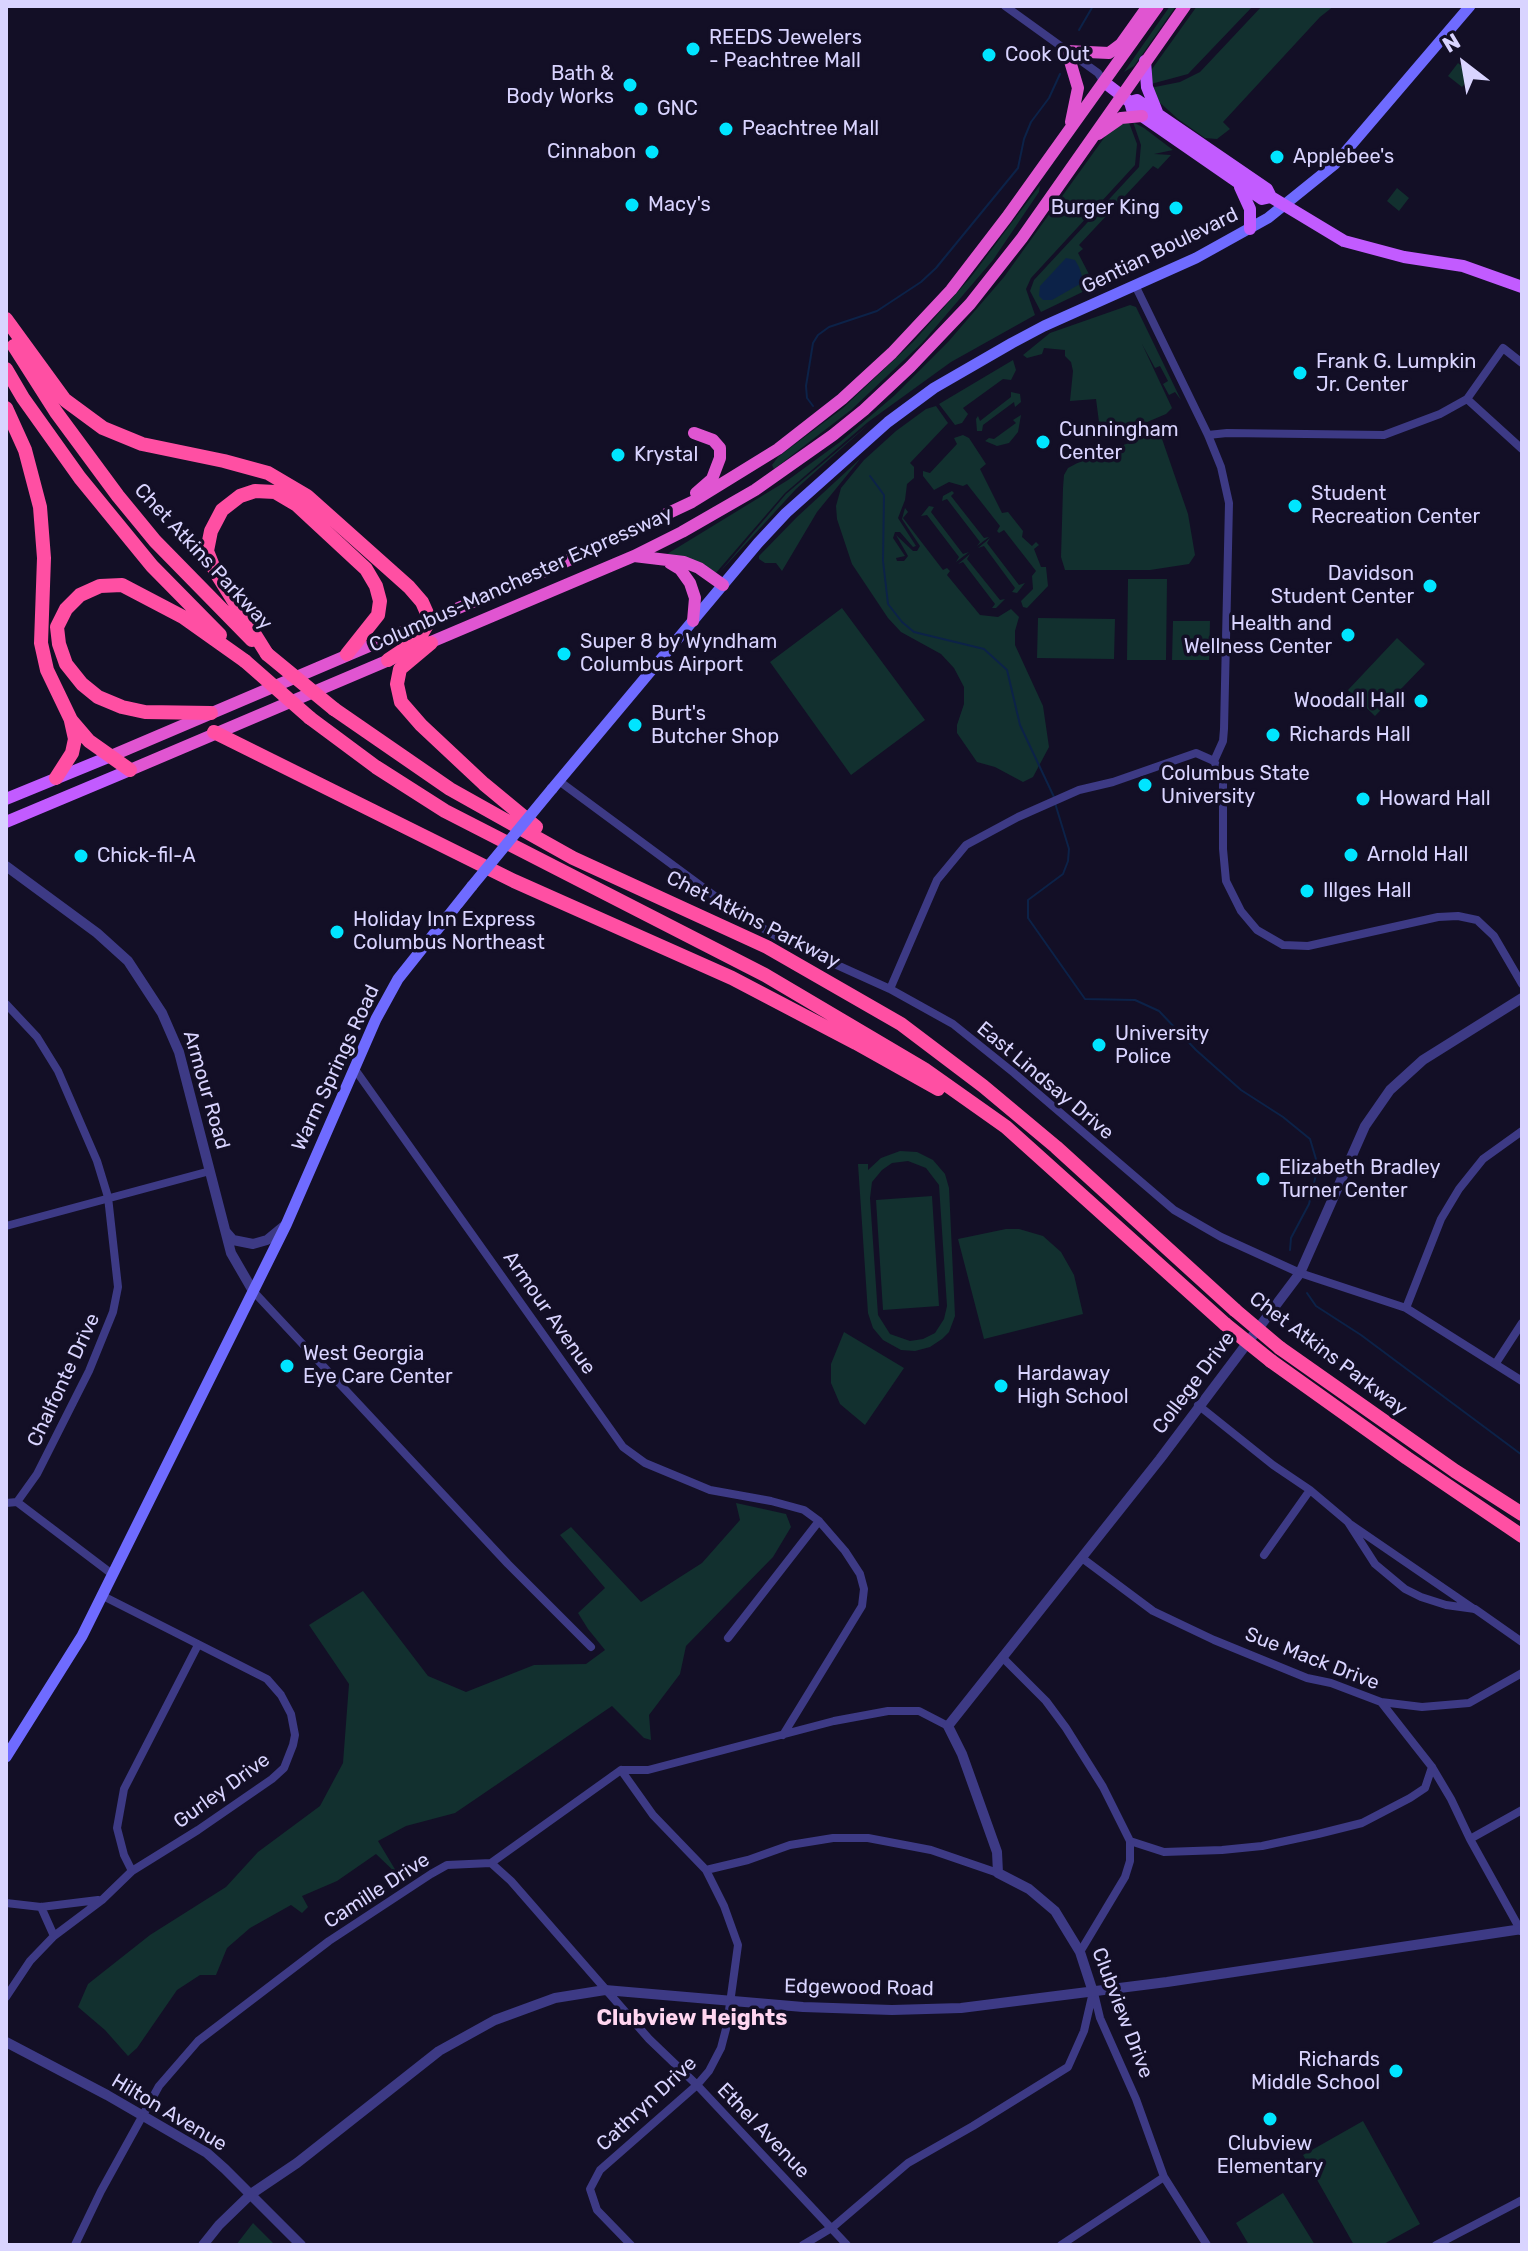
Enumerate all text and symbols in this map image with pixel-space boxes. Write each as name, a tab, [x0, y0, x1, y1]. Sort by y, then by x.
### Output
north arrow	[1424, 24, 1504, 104]
place label: REEDS Jewelers - Peachtree Mall	[709, 26, 862, 73]
text: N	[1438, 27, 1465, 59]
marker: REEDS Jewelers - Peachtree Mall	[684, 40, 702, 58]
place label: Cook Out	[1005, 43, 1090, 67]
marker: Cook Out	[980, 46, 998, 64]
place label: Bath & Body Works	[506, 62, 614, 109]
marker: Bath & Body Works	[621, 76, 639, 94]
place label: GNC	[657, 97, 698, 121]
marker: GNC	[632, 100, 650, 118]
place label: Peachtree Mall	[742, 117, 879, 141]
marker: Peachtree Mall	[717, 120, 735, 138]
place label: Cinnabon	[547, 140, 636, 164]
marker: Cinnabon	[643, 143, 661, 161]
place label: Applebee's	[1293, 145, 1394, 169]
marker: Applebee's	[1268, 148, 1286, 166]
place label: Macy's	[648, 193, 711, 217]
marker: Macy's	[623, 196, 641, 214]
place label: Burger King	[1051, 196, 1160, 220]
marker: Burger King	[1167, 199, 1185, 217]
street label: Gentian Boulevard	[1078, 203, 1242, 299]
place label: Frank G. Lumpkin Jr. Center	[1316, 350, 1476, 397]
marker: Frank G. Lumpkin Jr. Center	[1291, 364, 1309, 382]
place label: Cunningham Center	[1059, 418, 1178, 465]
marker: Cunningham Center	[1034, 433, 1052, 451]
place label: Krystal	[634, 443, 698, 467]
marker: Krystal	[609, 446, 627, 464]
street label: Chet Atkins Parkway	[129, 479, 277, 635]
place label: Student Recreation Center	[1311, 482, 1480, 529]
marker: Student Recreation Center	[1286, 497, 1304, 515]
street label: Columbus-Manchester Expressway	[366, 502, 676, 658]
place label: Davidson Student Center	[1271, 562, 1414, 609]
marker: Davidson Student Center	[1421, 577, 1439, 595]
place label: Health and Wellness Center	[1184, 612, 1332, 659]
marker: Health and Wellness Center	[1339, 626, 1357, 644]
place label: Super 8 by Wyndham Columbus Airport	[580, 630, 777, 677]
marker: Super 8 by Wyndham Columbus Airport	[555, 645, 573, 663]
place label: Woodall Hall	[1294, 689, 1405, 713]
marker: Woodall Hall	[1412, 692, 1430, 710]
place label: Burt's Butcher Shop	[651, 702, 779, 749]
marker: Burt's Butcher Shop	[626, 716, 644, 734]
place label: Richards Hall	[1289, 723, 1411, 747]
marker: Richards Hall	[1264, 726, 1282, 744]
place label: Columbus State University	[1161, 762, 1310, 809]
marker: Columbus State University	[1136, 776, 1154, 794]
place label: Howard Hall	[1379, 787, 1490, 811]
marker: Howard Hall	[1354, 790, 1372, 808]
place label: Arnold Hall	[1367, 843, 1468, 867]
place label: Chick-fil-A	[97, 844, 196, 868]
marker: Arnold Hall	[1342, 846, 1360, 864]
marker: Chick-fil-A	[72, 847, 90, 865]
street label: Chet Atkins Parkway	[662, 866, 844, 974]
place label: Illges Hall	[1323, 879, 1411, 903]
marker: Illges Hall	[1298, 882, 1316, 900]
place label: Holiday Inn Express Columbus Northeast	[353, 908, 545, 955]
marker: Holiday Inn Express Columbus Northeast	[328, 923, 346, 941]
street label: Warm Springs Road	[287, 981, 385, 1155]
street label: East Lindsay Drive	[972, 1017, 1118, 1145]
place label: University Police	[1115, 1022, 1209, 1069]
street label: Armour Road	[178, 1028, 234, 1152]
marker: University Police	[1090, 1036, 1108, 1054]
place label: Elizabeth Bradley Turner Center	[1279, 1156, 1440, 1203]
marker: Elizabeth Bradley Turner Center	[1254, 1170, 1272, 1188]
street label: Armour Avenue	[498, 1247, 600, 1379]
street label: Chet Atkins Parkway	[1244, 1287, 1412, 1421]
street label: Chalfonte Drive	[23, 1309, 105, 1451]
street label: College Drive	[1148, 1327, 1240, 1439]
place label: West Georgia Eye Care Center	[303, 1342, 453, 1389]
marker: West Georgia Eye Care Center	[278, 1357, 296, 1375]
place label: Hardaway High School	[1017, 1362, 1129, 1409]
marker: Hardaway High School	[992, 1377, 1010, 1395]
street label: Sue Mack Drive	[1241, 1622, 1383, 1696]
street label: Gurley Drive	[169, 1748, 275, 1834]
street label: Camille Drive	[320, 1848, 434, 1934]
street label: Clubview Drive	[1086, 1944, 1158, 2082]
street label: Edgewood Road	[784, 1975, 934, 2001]
district label: Clubview Heights	[597, 2006, 787, 2032]
place label: Richards Middle School	[1251, 2048, 1380, 2095]
street label: Cathryn Drive	[592, 2052, 702, 2156]
marker: Richards Middle School	[1387, 2062, 1405, 2080]
street label: Hilton Avenue	[107, 2069, 231, 2157]
street label: Ethel Avenue	[712, 2078, 814, 2184]
marker: Clubview Elementary	[1261, 2110, 1279, 2128]
place label: Clubview Elementary	[1217, 2132, 1323, 2179]

